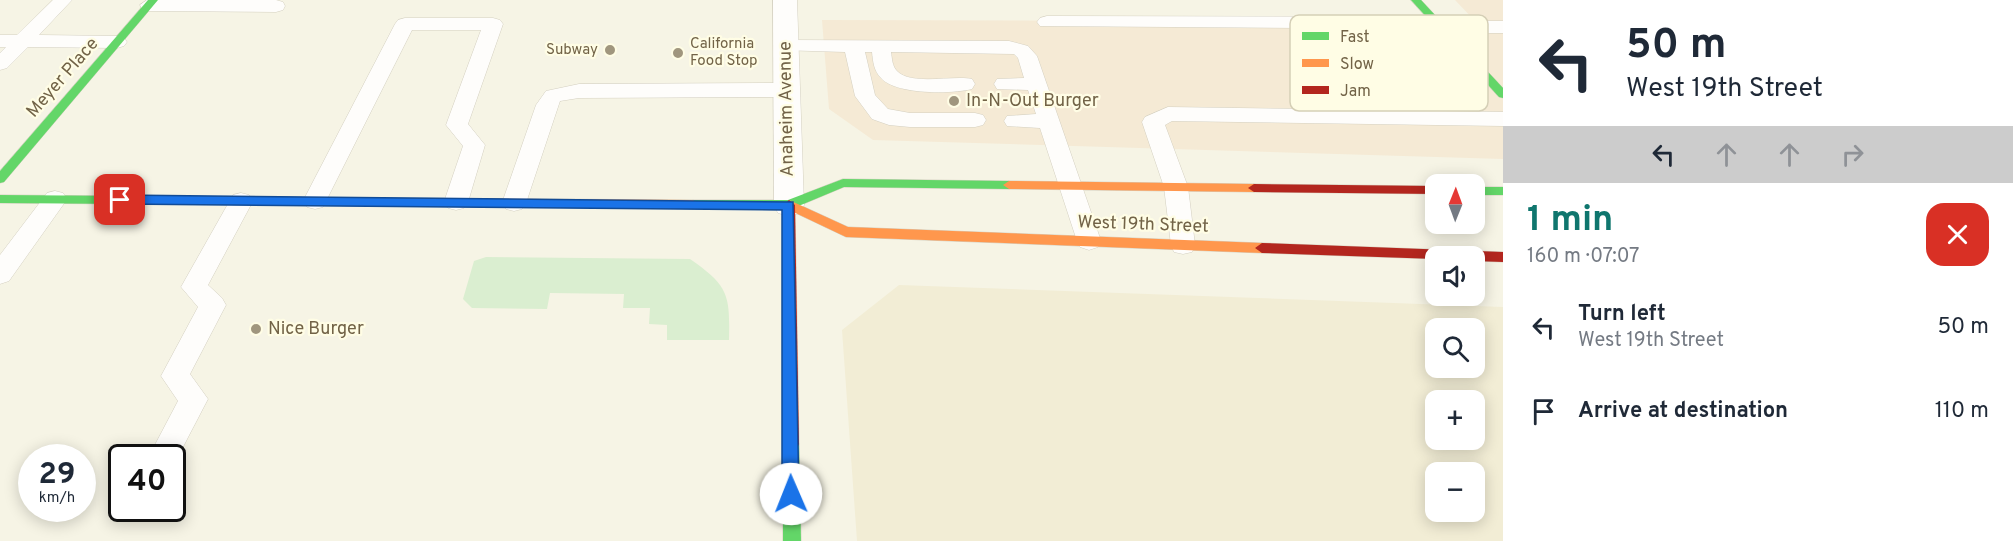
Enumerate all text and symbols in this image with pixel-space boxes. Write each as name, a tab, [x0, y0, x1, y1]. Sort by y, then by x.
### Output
legend	[1290, 15, 1488, 111]
text: 50 m	[1626, 20, 1727, 73]
icon: left	[1527, 24, 1605, 102]
text: Fast	[1340, 28, 1370, 48]
street label: Meyer Place	[22, 33, 104, 123]
place label: California Food Stop	[690, 35, 758, 71]
place label: Subway	[546, 41, 598, 60]
street label: Anaheim Avenue	[774, 41, 800, 177]
marker: Subway	[603, 43, 617, 57]
marker: California Food Stop	[671, 46, 685, 60]
text: Slow	[1340, 55, 1374, 75]
text: West 19th Street	[1626, 72, 1823, 106]
text: Jam	[1340, 82, 1371, 102]
place label: In-N-Out Burger	[966, 90, 1099, 113]
marker: In-N-Out Burger	[947, 94, 961, 108]
icon: left	[1647, 138, 1680, 171]
icon: ahead	[1710, 138, 1743, 171]
icon: ahead	[1773, 138, 1806, 171]
icon: right	[1836, 138, 1869, 171]
pin	[94, 174, 145, 225]
north arrow	[1425, 174, 1485, 234]
map controls	[1425, 174, 1485, 522]
icon: arrive	[103, 183, 136, 216]
text: 1 min	[1527, 198, 1613, 244]
button: close	[1926, 203, 1989, 266]
street label: West 19th Street	[1077, 211, 1209, 239]
text: 160 m · 07:07	[1527, 244, 1639, 270]
button: sound	[1425, 246, 1485, 306]
text: Turn left	[1578, 301, 1666, 328]
icon: left	[1527, 311, 1560, 344]
text: 50 m	[1937, 314, 1989, 341]
place label: Nice Burger	[268, 318, 364, 341]
button: search	[1425, 318, 1485, 378]
marker: Nice Burger	[249, 322, 263, 336]
text: West 19th Street	[1578, 328, 1724, 354]
button: +	[1425, 390, 1485, 450]
icon: arrive	[1527, 395, 1560, 428]
text: Arrive at destination	[1578, 398, 1788, 425]
text: 110 m	[1935, 398, 1989, 425]
speed limit sign: 40	[108, 444, 186, 522]
text: 29	[39, 457, 75, 494]
position arrow	[759, 462, 823, 526]
button: −	[1425, 462, 1485, 522]
text: km/h	[39, 489, 75, 508]

